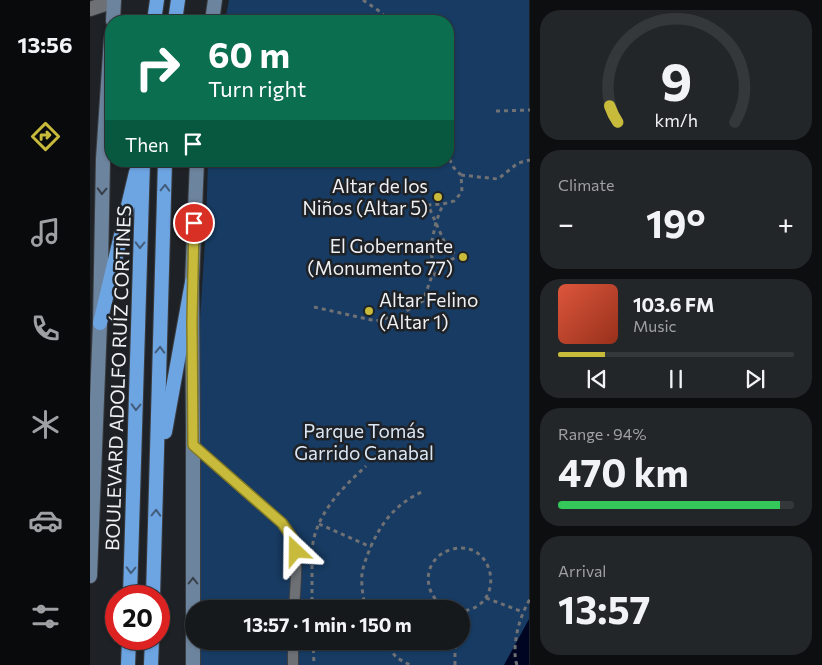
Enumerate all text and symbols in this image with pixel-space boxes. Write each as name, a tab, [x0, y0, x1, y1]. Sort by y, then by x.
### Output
text: 13:56	[18, 31, 73, 58]
text: 60 m	[208, 32, 290, 75]
icon: right	[125, 35, 190, 100]
text: 9	[660, 48, 692, 112]
text: Turn right	[208, 75, 306, 102]
text: km/h	[654, 109, 698, 131]
icon: directions	[28, 119, 63, 154]
icon: arrive	[179, 130, 207, 158]
text: Then	[125, 133, 169, 156]
place label: Altar de los Niños (Altar 5)	[302, 174, 428, 219]
text: Climate	[558, 175, 614, 194]
one-way arrow	[159, 183, 170, 191]
one-way arrow	[97, 188, 107, 196]
marker: Altar de los Niños (Altar 5)	[432, 191, 444, 203]
text: 19°	[646, 199, 706, 246]
pin	[173, 202, 215, 244]
street label: BOULEVARD ADOLFO RUÍZ CORTINES	[100, 205, 135, 551]
text: −	[558, 206, 574, 240]
text: +	[778, 206, 794, 240]
icon: arrive	[180, 209, 208, 237]
icon: music	[28, 215, 63, 250]
place label: El Gobernante (Monumento 77)	[307, 234, 453, 279]
one-way arrow	[135, 241, 146, 249]
marker: El Gobernante (Monumento 77)	[457, 251, 469, 263]
place label: Altar Felino (Altar 1)	[379, 288, 478, 333]
text: 103.6 FM	[633, 293, 714, 316]
marker: Altar Felino (Altar 1)	[363, 305, 375, 317]
icon: phone	[28, 311, 63, 346]
text: Music	[633, 316, 677, 335]
one-way arrow	[155, 346, 165, 354]
icon: previous	[583, 365, 611, 393]
icon: pause	[662, 365, 690, 393]
icon: next	[741, 365, 769, 393]
one-way arrow	[131, 404, 141, 412]
icon: climate	[28, 407, 63, 442]
park label: Parque Tomás Garrido Canabal	[294, 419, 434, 464]
text: Range · 94%	[558, 424, 646, 443]
text: 470 km	[558, 448, 689, 495]
icon: car	[28, 503, 63, 538]
one-way arrow	[150, 508, 161, 516]
position arrow	[269, 524, 321, 576]
text: Arrival	[558, 561, 606, 580]
one-way arrow	[126, 566, 137, 574]
one-way arrow	[188, 577, 198, 585]
speed limit sign: 20	[105, 585, 170, 650]
text: 13:57	[558, 585, 650, 632]
icon: filters	[28, 599, 63, 634]
text: 13:57 · 1 min · 150 m	[243, 613, 412, 636]

